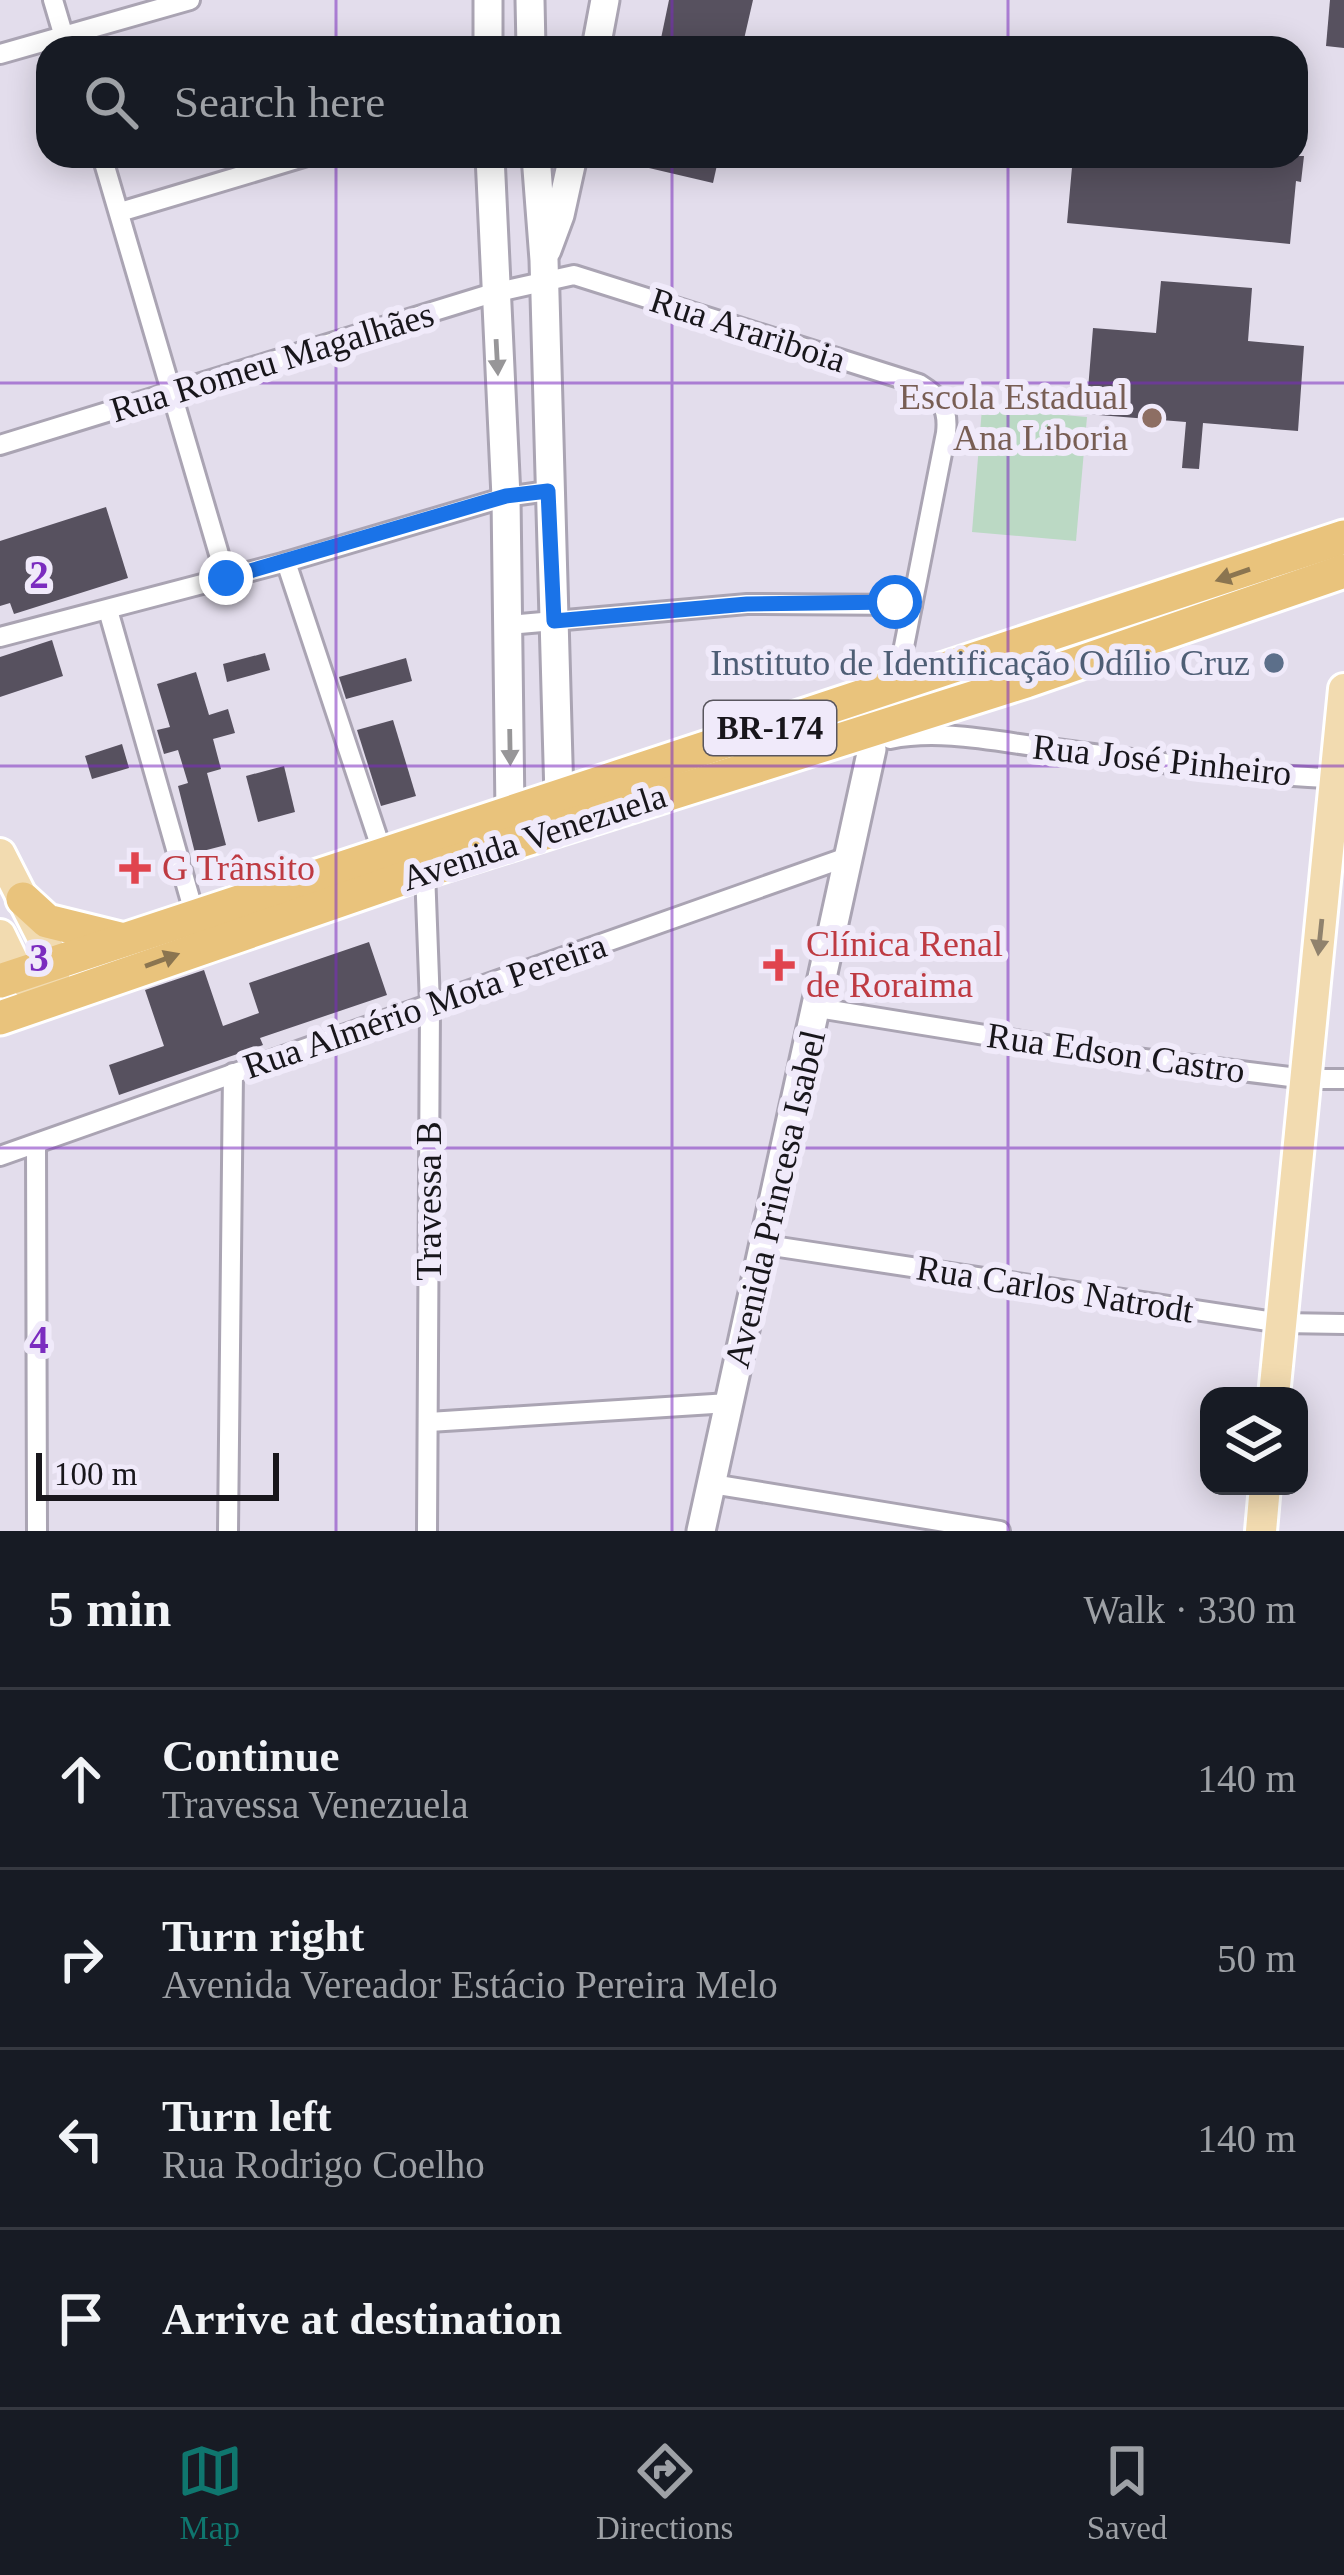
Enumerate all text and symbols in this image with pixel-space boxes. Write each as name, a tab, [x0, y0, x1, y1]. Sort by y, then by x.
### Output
search box	[36, 36, 1308, 168]
icon: search	[78, 69, 144, 135]
text: Search here	[174, 77, 385, 127]
street label: Rua Arariboia	[645, 280, 851, 380]
street label: Rua Romeu Magalhães	[106, 294, 438, 430]
one-way arrow	[488, 339, 507, 376]
place label: Escola Estadual Ana Liboria	[899, 377, 1128, 458]
marker: Escola Estadual Ana Liboria	[1139, 405, 1165, 431]
route end	[199, 551, 253, 605]
text: 2	[29, 553, 49, 596]
one-way arrow	[1215, 567, 1251, 585]
route start	[868, 575, 922, 629]
place label: Instituto de Identificação Odílio Cruz	[710, 643, 1250, 683]
marker: Instituto de Identificação Odílio Cruz	[1261, 650, 1287, 676]
road number: BR-174	[704, 701, 836, 755]
street label: Rua José Pinheiro	[1031, 727, 1293, 793]
one-way arrow	[500, 729, 519, 767]
street label: Avenida Venezuela	[397, 775, 671, 899]
place label: G Trânsito	[162, 848, 315, 888]
marker: G Trânsito	[119, 852, 151, 884]
one-way arrow	[1310, 919, 1329, 956]
place label: Clínica Renal de Roraima	[806, 924, 1003, 1005]
street label: Rua Almério Mota Pereira	[238, 925, 612, 1087]
text: 3	[29, 936, 49, 979]
one-way arrow	[144, 949, 180, 968]
marker: Clínica Renal de Roraima	[763, 949, 795, 981]
street label: Rua Edson Castro	[984, 1015, 1248, 1091]
street label: Avenida Princesa Isabel	[717, 1026, 833, 1372]
street label: Travessa B	[409, 1121, 449, 1281]
street label: Rua Carlos Natrodt	[914, 1247, 1196, 1331]
text: 4	[29, 1318, 49, 1361]
map controls	[1200, 1387, 1308, 1495]
button: layers	[1200, 1387, 1308, 1495]
scale bar	[36, 1447, 279, 1500]
text: 100 m	[54, 1456, 137, 1492]
text: 5 min	[48, 1581, 171, 1637]
text: Walk · 330 m	[1084, 1588, 1296, 1631]
text: Continue	[162, 1731, 340, 1781]
icon: ahead	[48, 1746, 114, 1812]
text: 140 m	[1197, 1757, 1296, 1800]
text: Travessa Venezuela	[162, 1783, 469, 1826]
text: Turn right	[162, 1911, 364, 1961]
icon: right	[48, 1926, 114, 1992]
text: 50 m	[1217, 1937, 1296, 1980]
text: Avenida Vereador Estácio Pereira Melo	[162, 1963, 778, 2006]
text: Turn left	[162, 2091, 332, 2141]
icon: left	[48, 2106, 114, 2172]
text: 140 m	[1197, 2117, 1296, 2160]
text: Rua Rodrigo Coelho	[162, 2143, 485, 2186]
icon: arrive	[48, 2286, 114, 2352]
text: Arrive at destination	[162, 2294, 562, 2344]
tab: Map	[177, 2438, 243, 2547]
tab: Directions	[596, 2438, 733, 2547]
tab: Saved	[1087, 2438, 1167, 2547]

